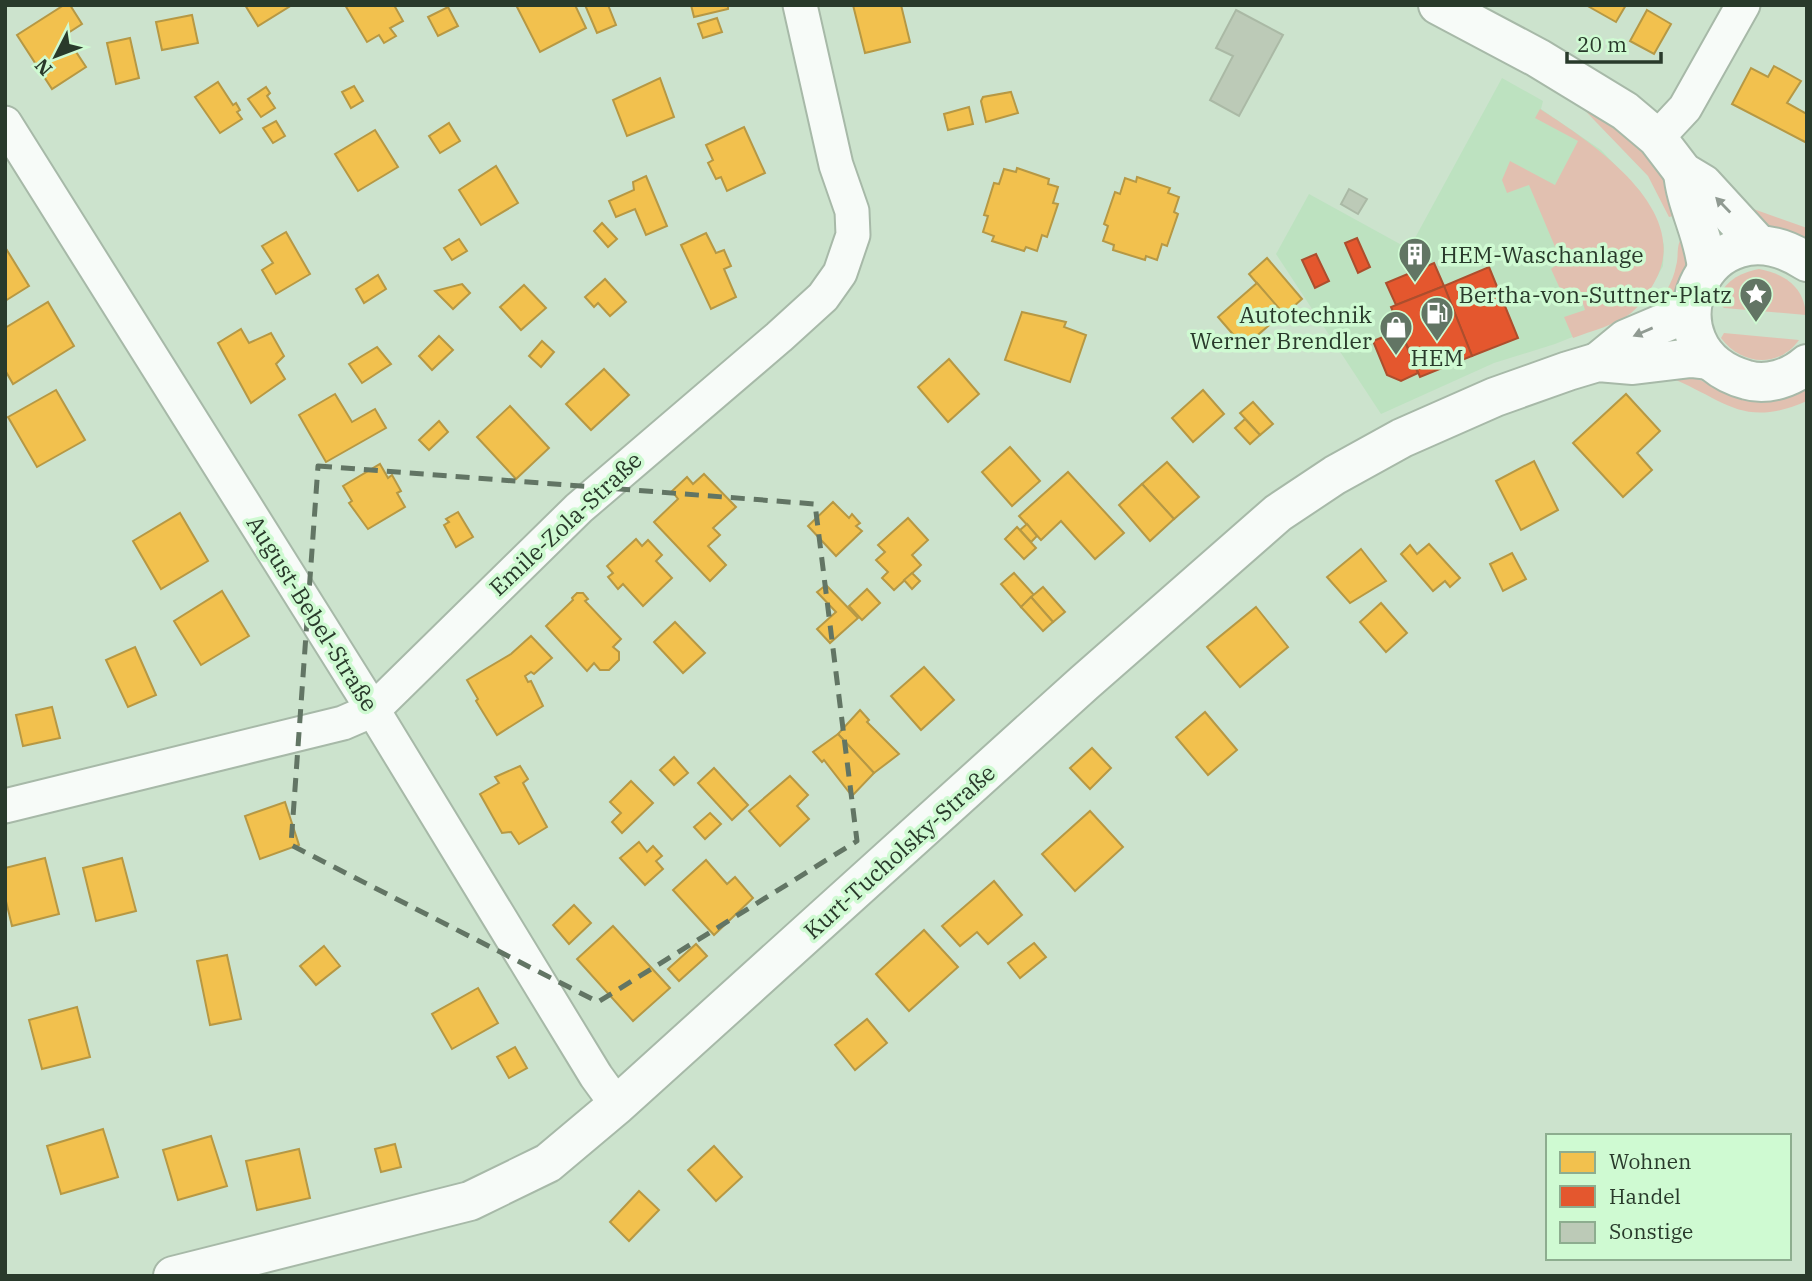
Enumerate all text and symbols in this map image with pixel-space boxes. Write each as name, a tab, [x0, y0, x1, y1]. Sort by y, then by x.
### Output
north arrow	[21, 21, 91, 91]
scale bar	[1567, 21, 1661, 65]
text: 20 m	[1577, 30, 1627, 58]
text: N	[29, 54, 57, 81]
one-way arrow	[1715, 196, 1731, 214]
building icon: HEM-Waschanlage	[1396, 235, 1434, 284]
place label: HEM-Waschanlage	[1440, 239, 1644, 269]
place icon: Bertha-von-Suttner-Platz	[1737, 275, 1775, 324]
place label: Bertha-von-Suttner-Platz	[1459, 279, 1732, 309]
fuel station icon: HEM	[1418, 294, 1456, 343]
place label: Autotechnik Werner Brendler	[1190, 299, 1373, 355]
shop icon: Autotechnik Werner Brendler	[1377, 308, 1415, 357]
one-way arrow	[1632, 327, 1653, 338]
place label: HEM	[1411, 342, 1463, 372]
street label: Emile-Zola-Straße	[482, 444, 648, 602]
street label: August-Bebel-Straße	[241, 510, 385, 716]
street label: Kurt-Tucholsky-Straße	[797, 757, 1001, 945]
legend	[1546, 1134, 1791, 1260]
text: Wohnen	[1609, 1147, 1691, 1175]
text: Handel	[1609, 1182, 1681, 1210]
text: Sonstige	[1609, 1217, 1693, 1245]

